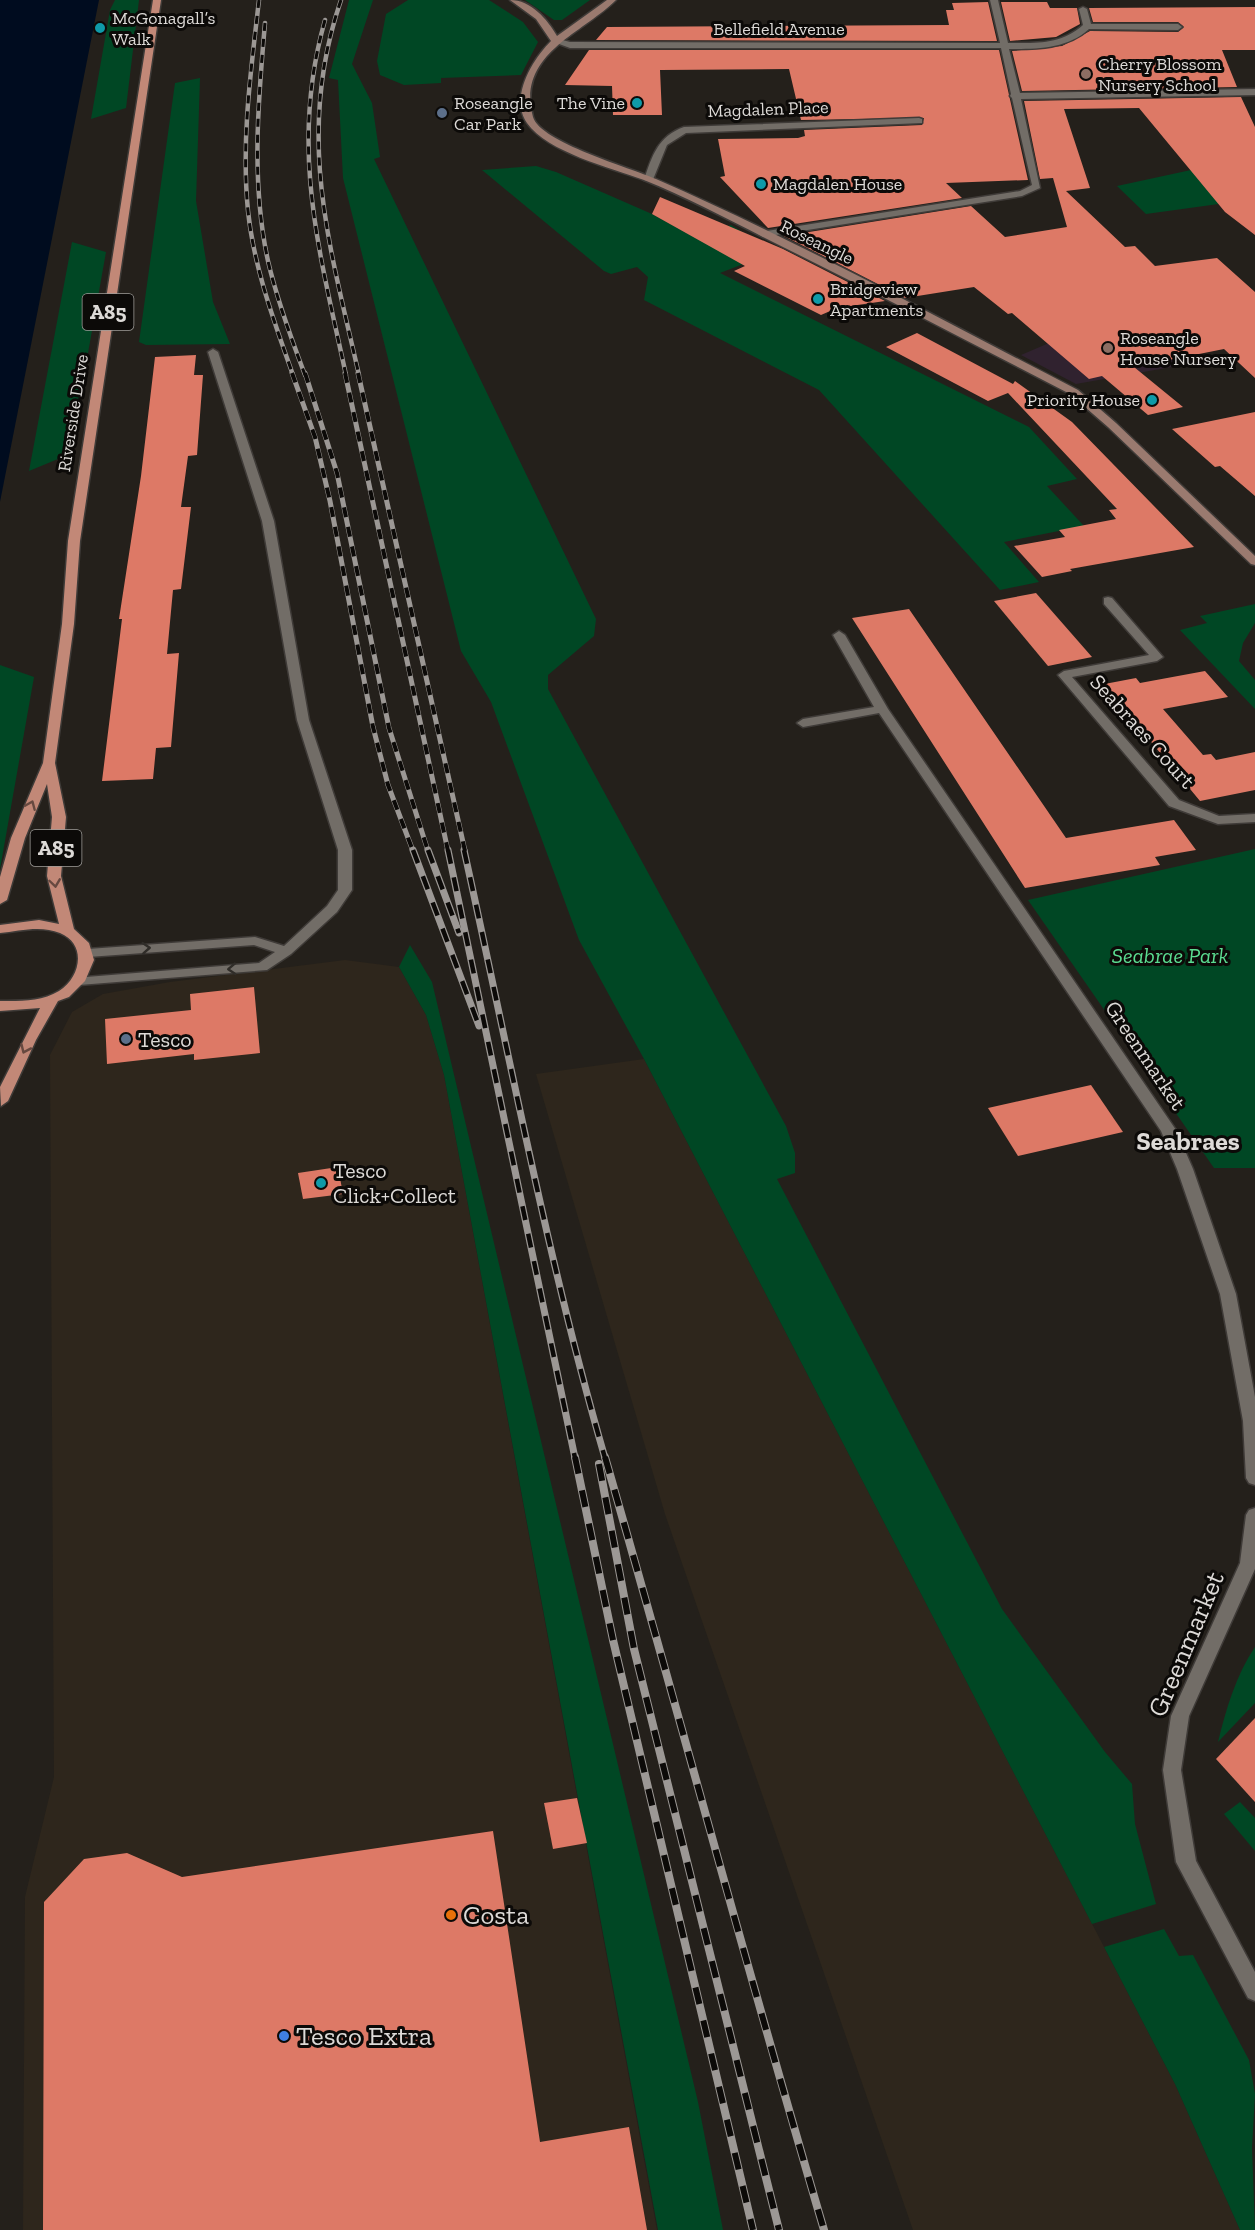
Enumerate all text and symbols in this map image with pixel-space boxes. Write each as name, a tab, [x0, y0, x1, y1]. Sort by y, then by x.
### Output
place label: McGonagall’s Walk	[112, 7, 216, 50]
street label: Bellefield Avenue	[713, 18, 845, 40]
marker: McGonagall’s Walk	[93, 21, 107, 35]
place label: Cherry Blossom Nursery School	[1098, 53, 1222, 96]
marker: Cherry Blossom Nursery School	[1079, 67, 1093, 81]
place label: Roseangle Car Park	[454, 92, 533, 135]
place label: The Vine	[557, 92, 625, 114]
marker: The Vine	[630, 96, 644, 110]
street label: Magdalen Place	[707, 96, 829, 122]
marker: Roseangle Car Park	[435, 106, 449, 120]
place label: Magdalen House	[773, 173, 902, 195]
marker: Magdalen House	[754, 177, 768, 191]
street label: Roseangle	[777, 215, 857, 269]
place label: Bridgeview Apartments	[830, 278, 923, 321]
marker: Bridgeview Apartments	[811, 292, 825, 306]
road number: A85	[82, 294, 134, 330]
place label: Roseangle House Nursery	[1120, 327, 1237, 370]
marker: Roseangle House Nursery	[1101, 341, 1115, 355]
street label: Riverside Drive	[53, 353, 93, 473]
place label: Priority House	[1027, 389, 1140, 411]
marker: Priority House	[1145, 393, 1159, 407]
street label: Seabraes Court	[1084, 669, 1202, 795]
one-way arrow	[24, 800, 36, 811]
road number: A85	[31, 830, 82, 866]
one-way arrow	[49, 878, 61, 888]
one-way arrow	[142, 942, 151, 955]
park label: Seabrae Park	[1112, 942, 1229, 969]
one-way arrow	[228, 962, 237, 975]
street label: Greenmarket	[1099, 995, 1192, 1116]
place label: Tesco	[138, 1026, 192, 1053]
marker: Tesco	[119, 1032, 133, 1046]
one-way arrow	[20, 1042, 32, 1053]
district label: Seabraes	[1136, 1125, 1240, 1157]
place label: Tesco Click+Collect	[333, 1157, 457, 1209]
marker: Tesco Click+Collect	[314, 1176, 328, 1190]
street label: Greenmarket	[1141, 1567, 1231, 1721]
place label: Costa	[463, 1899, 529, 1931]
marker: Costa	[444, 1908, 458, 1922]
place label: Tesco Extra	[296, 2020, 432, 2052]
marker: Tesco Extra	[277, 2029, 291, 2043]

